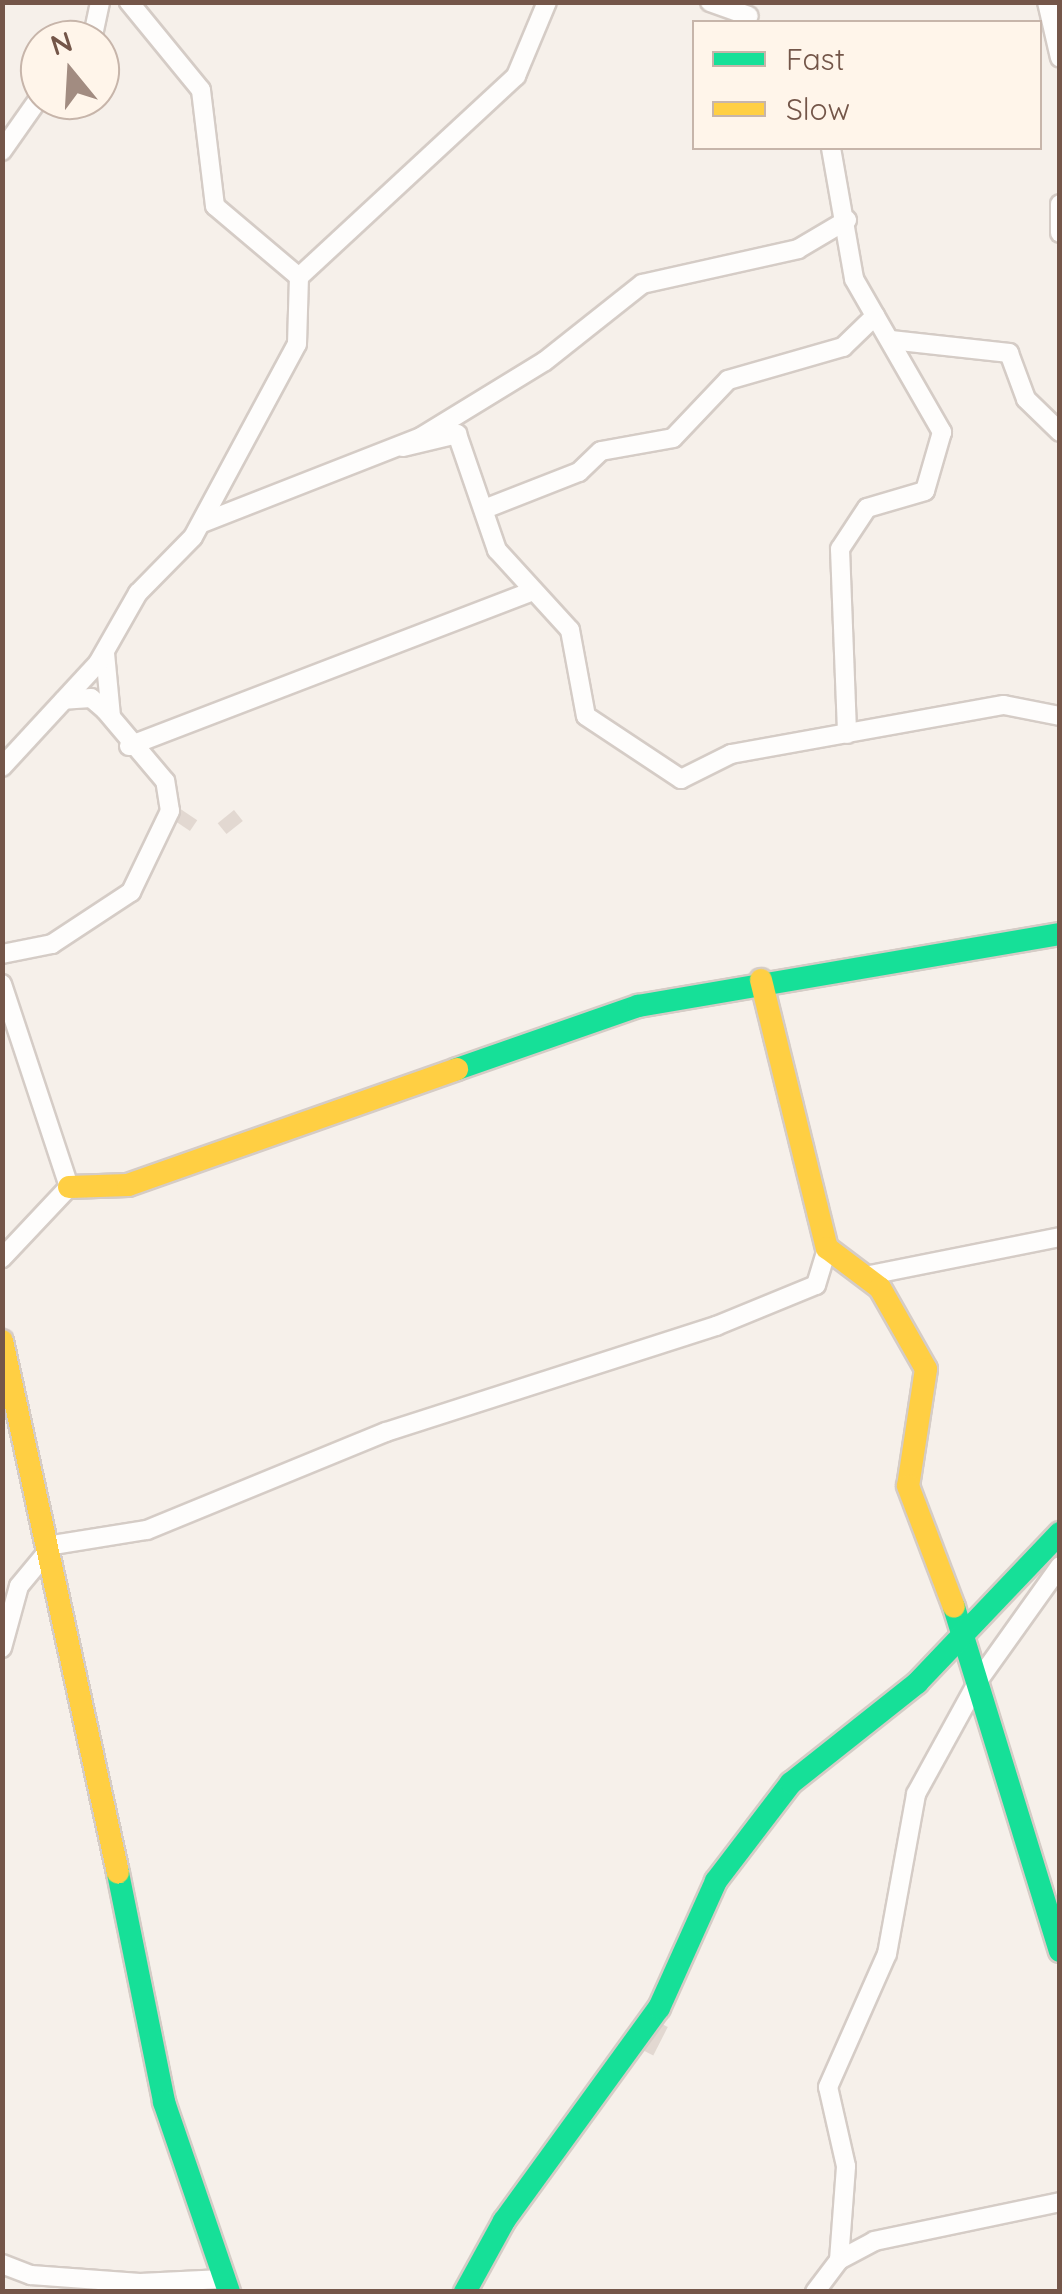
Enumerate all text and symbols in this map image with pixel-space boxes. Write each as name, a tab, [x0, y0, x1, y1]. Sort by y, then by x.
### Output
north arrow	[20, 20, 120, 120]
legend	[692, 20, 1042, 150]
text: N	[46, 23, 76, 63]
text: Fast	[786, 40, 845, 78]
text: Slow	[786, 90, 850, 128]

